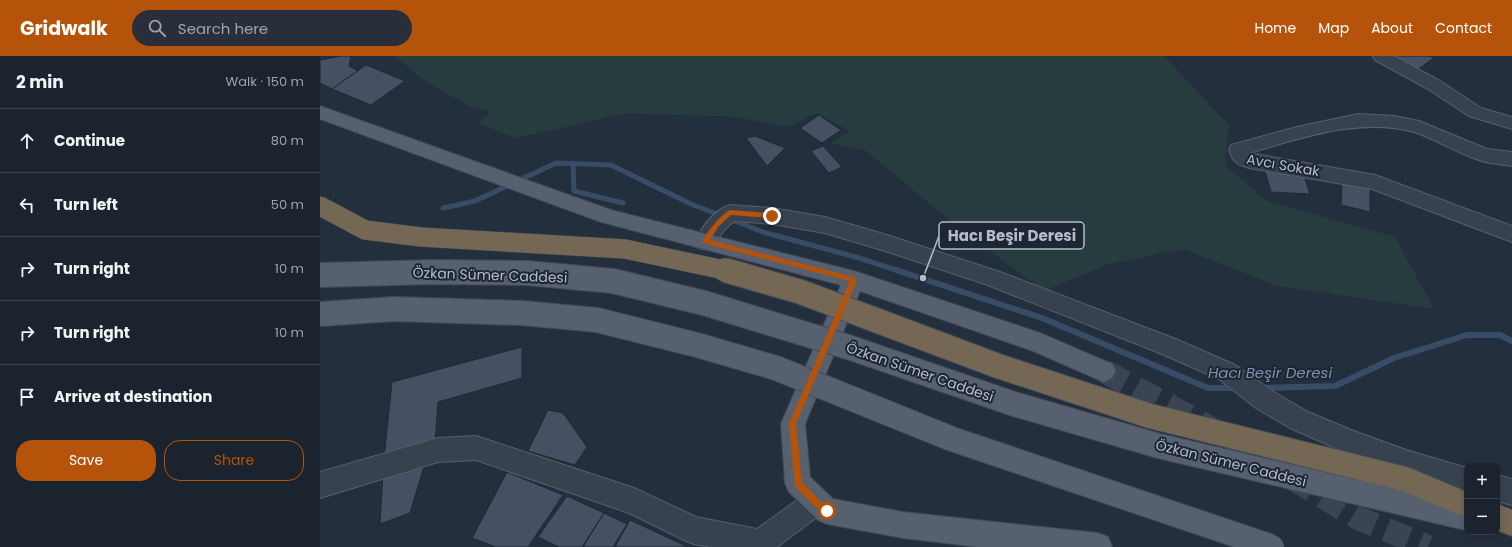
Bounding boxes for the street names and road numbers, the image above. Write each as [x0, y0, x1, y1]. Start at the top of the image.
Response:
street label: Avcı Sokak [1245, 149, 1322, 181]
street label: Özkan Sümer Caddesi [412, 262, 568, 288]
street label: Özkan Sümer Caddesi [844, 337, 996, 407]
street label: Özkan Sümer Caddesi [1154, 435, 1308, 491]

